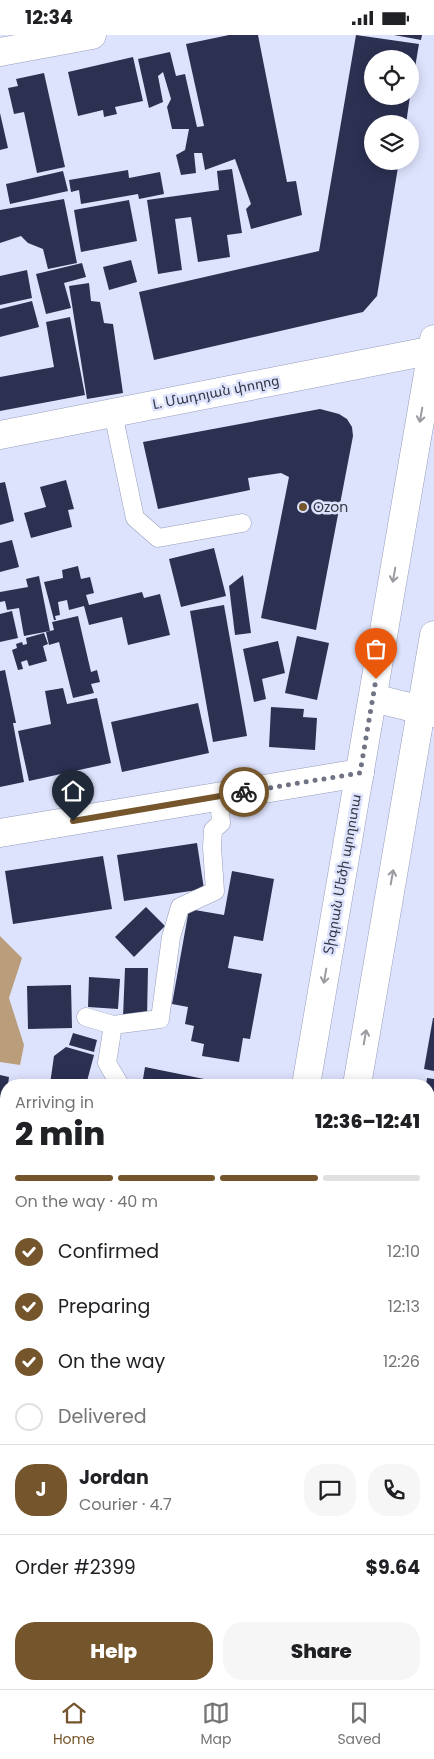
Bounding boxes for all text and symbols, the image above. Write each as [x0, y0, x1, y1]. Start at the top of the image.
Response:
text: 12:34 [25, 4, 73, 31]
map controls [364, 50, 419, 170]
button: locate [364, 50, 419, 105]
button: layers [364, 115, 419, 170]
street label: L. Մադոյան փողոց [151, 370, 281, 414]
one-way arrow [416, 406, 426, 422]
place label: Ozon [313, 497, 348, 517]
marker: Ozon [297, 501, 309, 513]
one-way arrow [388, 566, 398, 582]
pin [355, 628, 397, 679]
icon: bag [362, 635, 390, 663]
courier [219, 767, 269, 817]
pin [52, 770, 94, 821]
icon: home [59, 777, 87, 805]
icon: bike [230, 778, 258, 806]
street label: Տիգրան Մեծի պողոտա [318, 792, 366, 956]
one-way arrow [388, 869, 398, 885]
one-way arrow [319, 968, 329, 984]
one-way arrow [360, 1029, 370, 1045]
text: Arriving in [15, 1091, 94, 1114]
text: 12:36–12:41 [315, 1108, 420, 1135]
text: 2 min [15, 1111, 105, 1156]
text: On the way · 40 m [15, 1190, 158, 1213]
icon: check [15, 1238, 43, 1266]
text: Confirmed [58, 1238, 159, 1265]
text: 12:10 [387, 1240, 420, 1263]
icon: check [15, 1293, 43, 1321]
text: Preparing [58, 1293, 150, 1320]
text: 12:13 [388, 1295, 420, 1318]
icon: check [15, 1348, 43, 1376]
text: On the way [58, 1348, 165, 1375]
text: 12:26 [383, 1350, 420, 1373]
text: Delivered [58, 1403, 147, 1430]
text: Jordan [79, 1464, 149, 1491]
button: chat [304, 1464, 356, 1516]
button: phone [368, 1464, 420, 1516]
text: J [36, 1476, 46, 1503]
text: Courier · 4.7 [79, 1493, 172, 1516]
text: Order #2399 [15, 1554, 136, 1581]
text: $9.64 [365, 1554, 420, 1581]
button: Help [15, 1622, 213, 1680]
button: Share [223, 1622, 420, 1680]
tab: Home [53, 1699, 95, 1750]
tab: Map [201, 1699, 232, 1750]
tab: Saved [337, 1699, 381, 1750]

